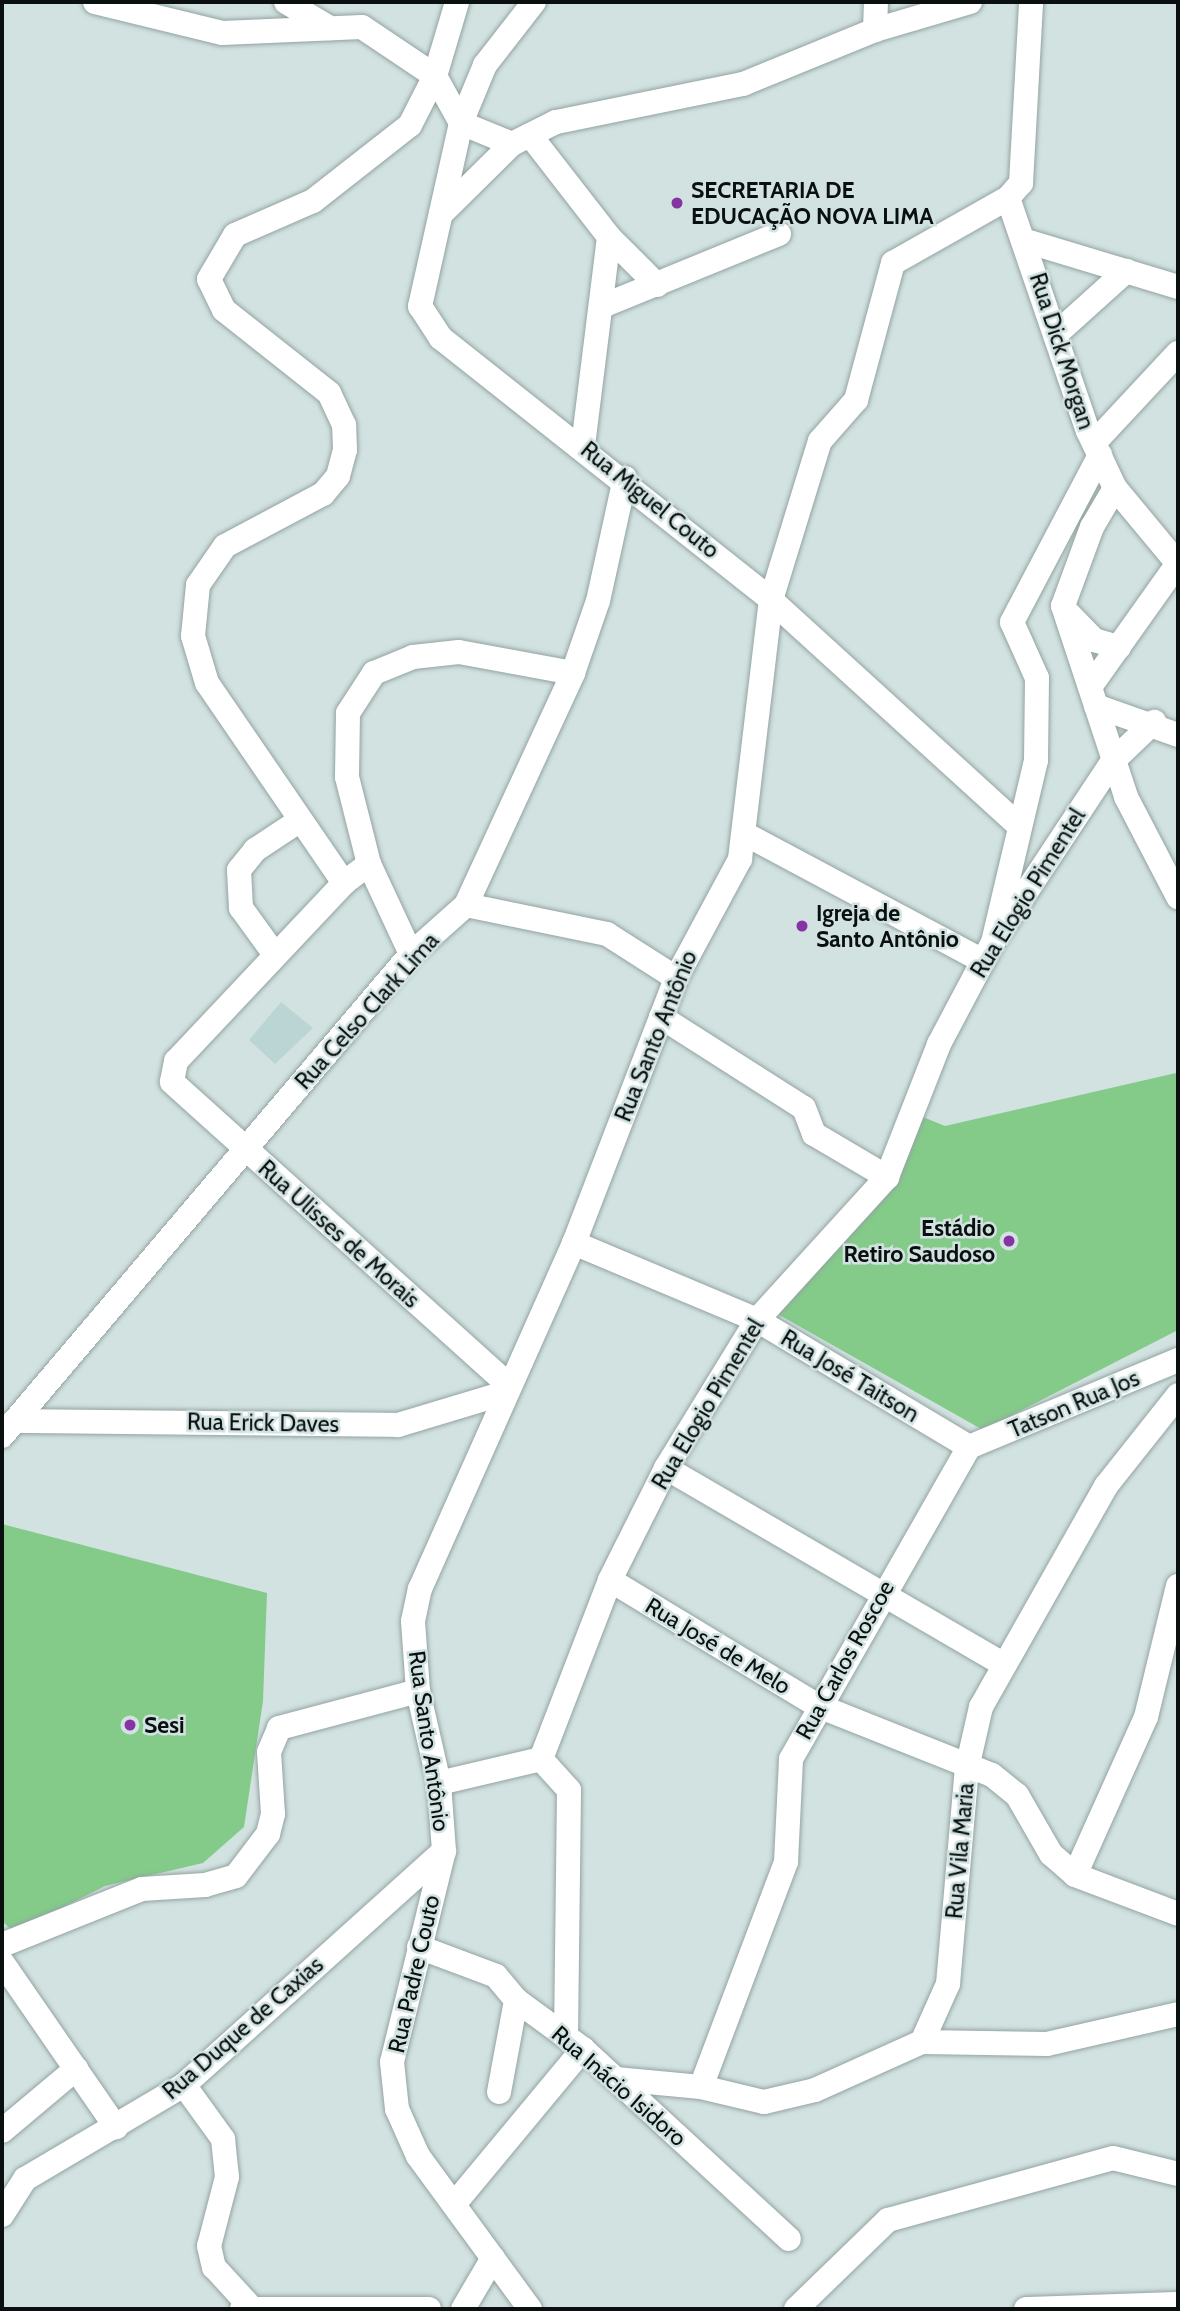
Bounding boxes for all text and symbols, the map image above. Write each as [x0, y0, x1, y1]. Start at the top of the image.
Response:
place label: SECRETARIA DE EDUCAÇÃO NOVA LIMA [691, 176, 934, 230]
marker: SECRETARIA DE EDUCAÇÃO NOVA LIMA [669, 195, 685, 211]
street label: Rua Dick Morgan [1024, 269, 1100, 433]
street label: Rua Miguel Couto [575, 436, 725, 564]
street label: Rua Elogio Pimentel [965, 803, 1091, 983]
place label: Igreja de Santo Antônio [816, 899, 959, 953]
marker: Igreja de Santo Antônio [794, 918, 810, 934]
street label: Rua Celso Clark Lima [289, 927, 445, 1095]
street label: Rua Santo Antônio [609, 946, 703, 1126]
street label: Rua Ulisses de Morais [253, 1154, 425, 1314]
place label: Estádio Retiro Saudoso [844, 1214, 995, 1268]
marker: Estádio Retiro Saudoso [1001, 1233, 1017, 1249]
street label: Rua Elogio Pimentel [646, 1314, 770, 1494]
street label: Rua José Taitson [776, 1324, 924, 1428]
street label: Tatson Rua Jos [1005, 1364, 1143, 1444]
street label: Rua Erick Daves [187, 1408, 339, 1438]
street label: Rua Carlos Roscoe [790, 1576, 900, 1744]
street label: Rua José de Melo [640, 1592, 796, 1700]
street label: Rua Santo Antônio [403, 1649, 455, 1833]
place label: Sesi [144, 1711, 184, 1739]
marker: Sesi [122, 1717, 138, 1733]
street label: Rua Vila Maria [940, 1782, 980, 1920]
street label: Rua Padre Couto [382, 1892, 446, 2056]
street label: Rua Duque de Caxias [157, 1951, 329, 2105]
street label: Rua Inácio Isidoro [546, 2020, 692, 2152]

